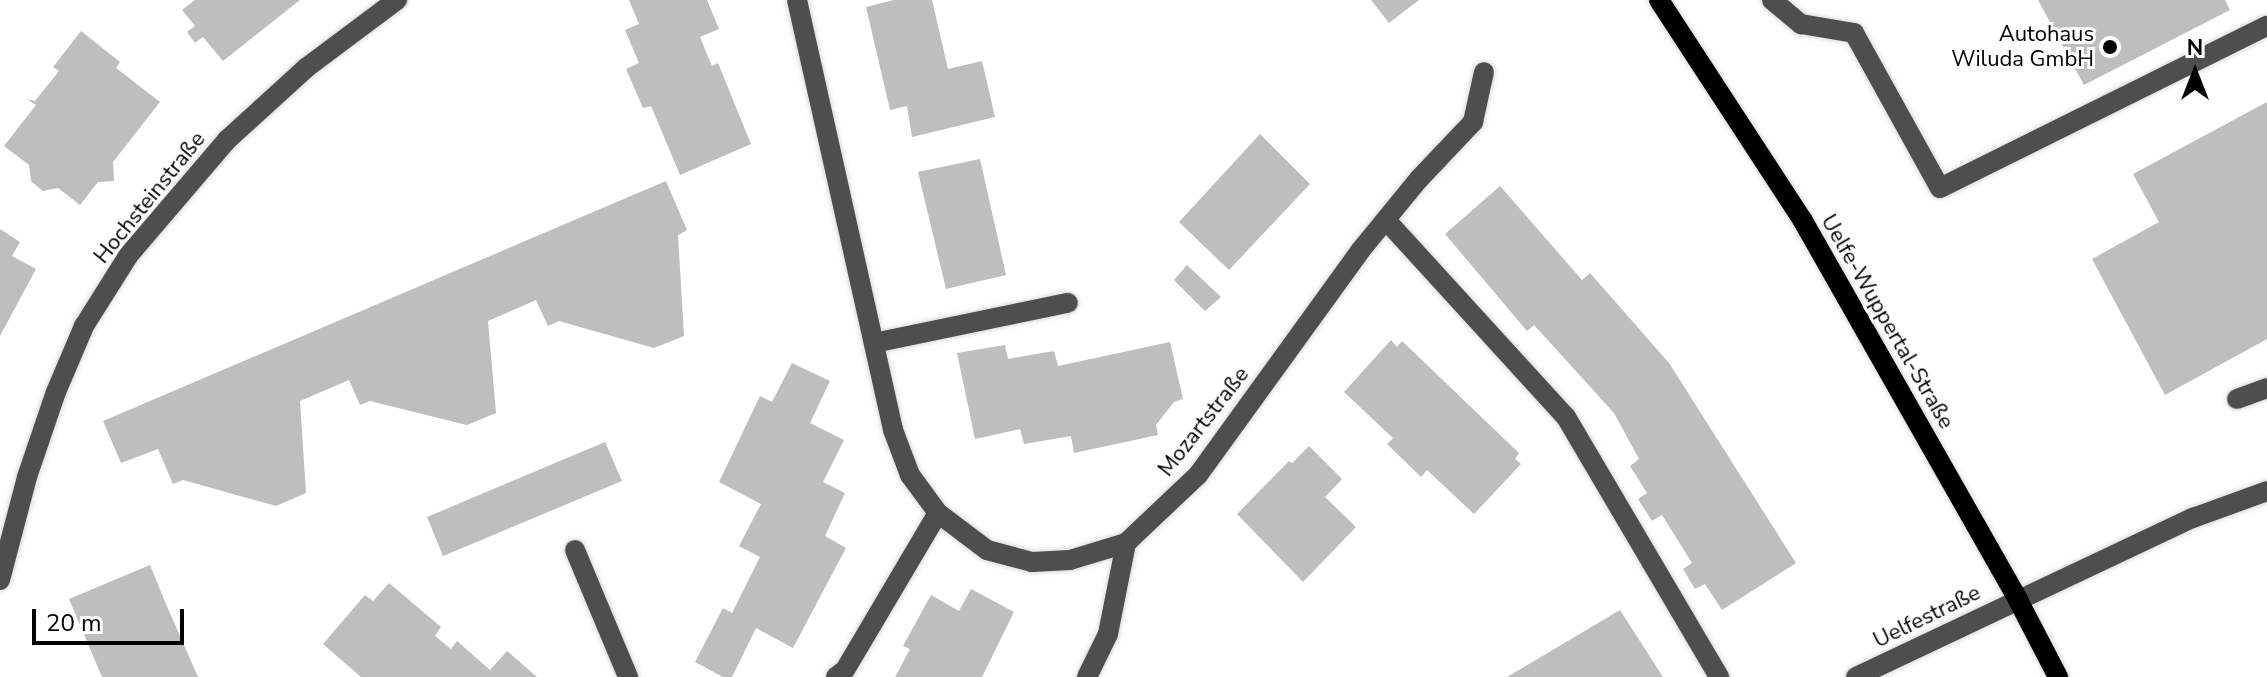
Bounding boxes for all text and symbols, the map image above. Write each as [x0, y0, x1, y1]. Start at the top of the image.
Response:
place label: Autohaus Wiluda GmbH [1951, 21, 2094, 72]
north arrow [2155, 32, 2235, 112]
text: N [2187, 33, 2203, 63]
marker: Autohaus Wiluda GmbH [2101, 38, 2119, 56]
street label: Hochsteinstraße [89, 127, 211, 269]
street label: Uelfe-Wuppertal-Straße [1815, 210, 1959, 434]
street label: Mozartstraße [1153, 362, 1255, 482]
street label: Uelfestraße [1869, 580, 1985, 654]
scale bar [36, 593, 188, 643]
text: 20 m [46, 607, 102, 639]

